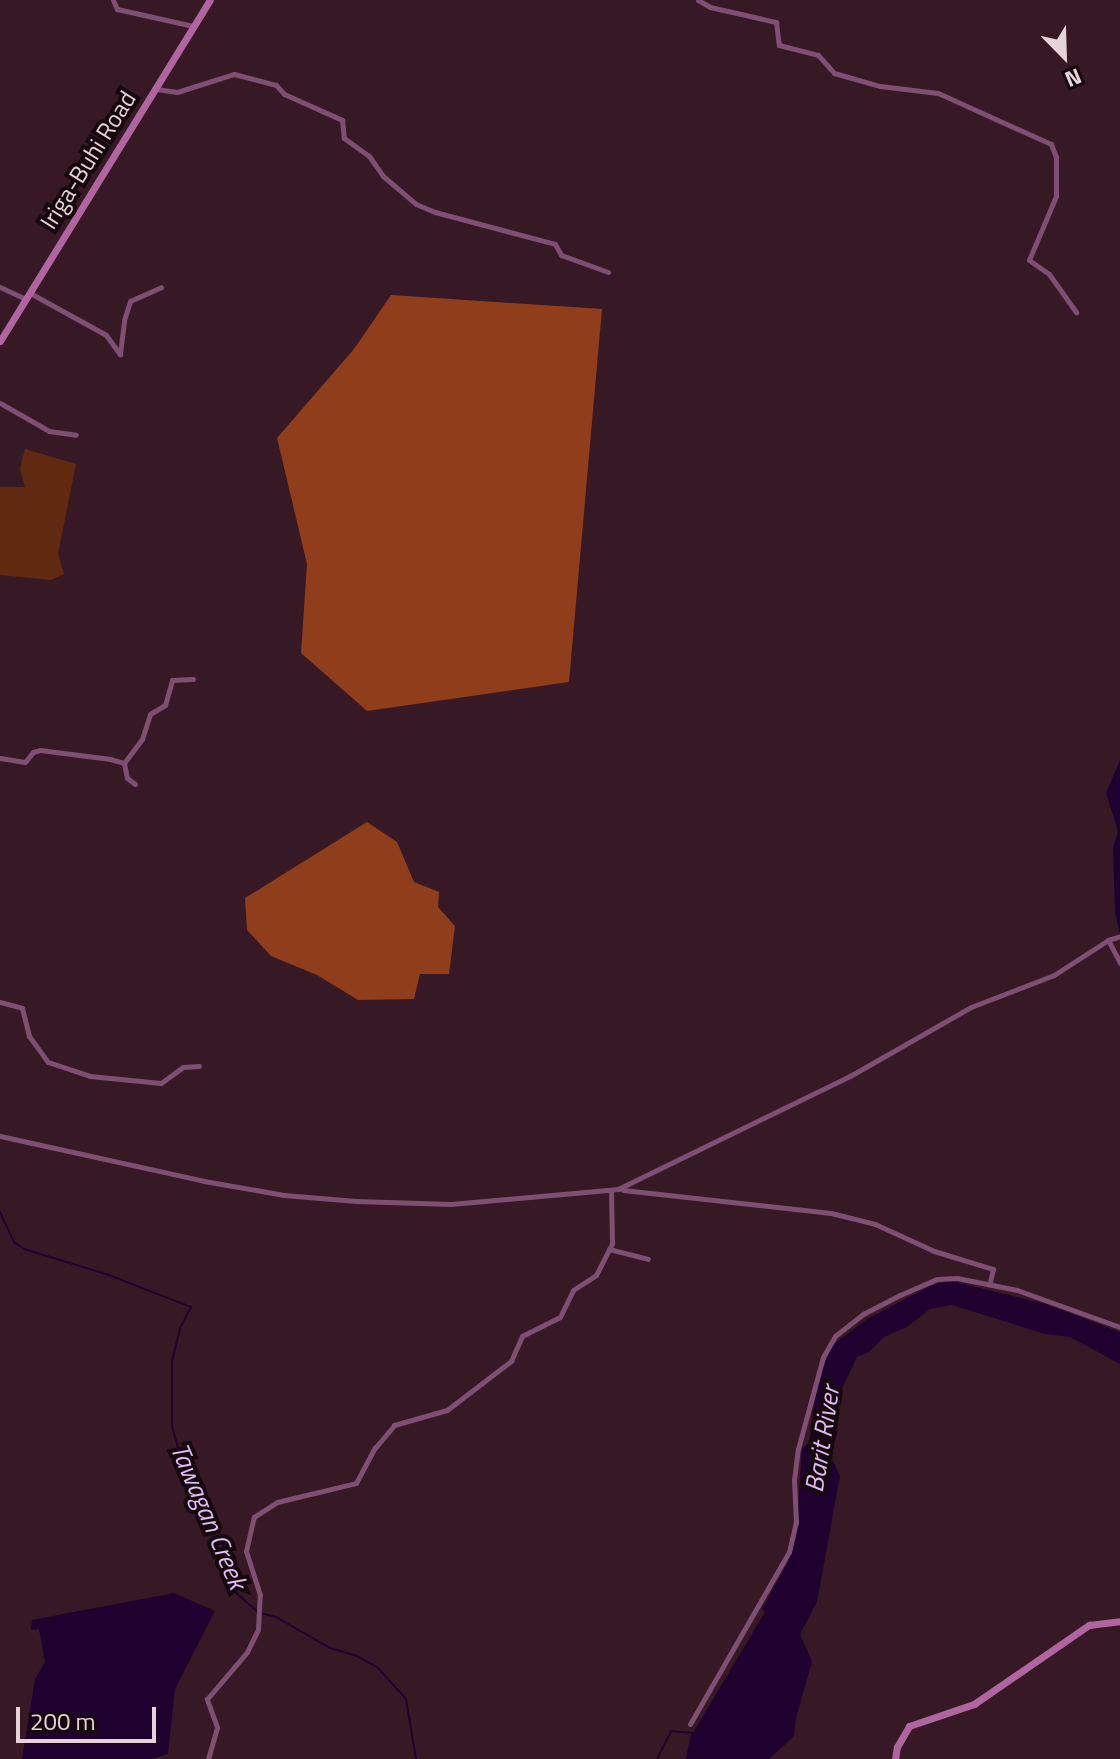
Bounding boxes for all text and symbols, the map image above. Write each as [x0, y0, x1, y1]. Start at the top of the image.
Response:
north arrow [1024, 16, 1104, 96]
text: N [1060, 59, 1087, 97]
street label: Iriga-Buhi Road [34, 86, 142, 234]
water label: Barit River [798, 1384, 846, 1494]
water label: Tawagan Creek [164, 1438, 254, 1594]
scale bar [20, 1691, 160, 1741]
text: 200 m [30, 1703, 96, 1739]

